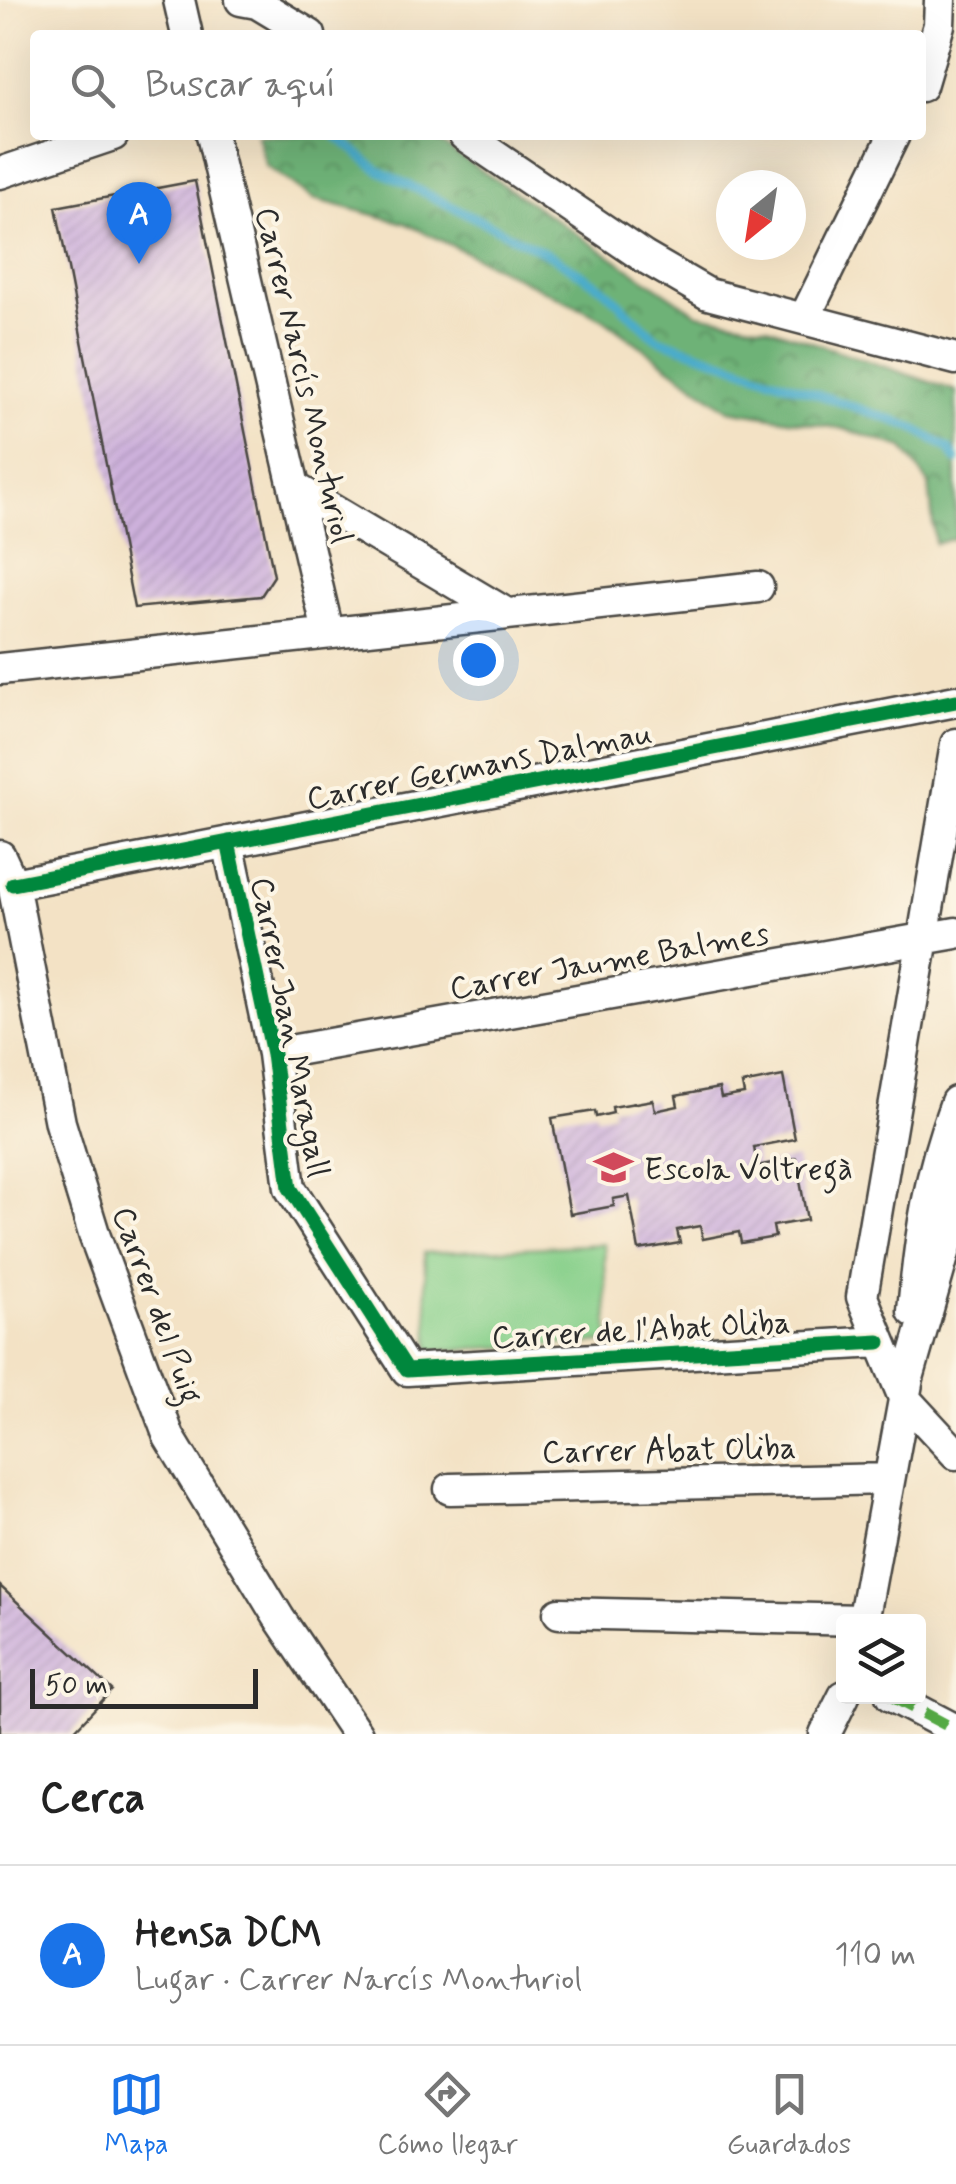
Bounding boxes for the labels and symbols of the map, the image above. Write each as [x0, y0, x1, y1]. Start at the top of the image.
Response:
north arrow [716, 170, 806, 260]
pin: A [106, 182, 172, 264]
street label: Carrer Narcís Monturiol [244, 203, 362, 548]
your location [453, 635, 504, 686]
street label: Carrer Germans Dalmau [303, 713, 656, 821]
street label: Carrer Joan Maragall [237, 874, 339, 1181]
street label: Carrer Jaume Balmes [446, 913, 772, 1011]
school or university icon: Escola Voltregà [593, 1147, 635, 1189]
place label: Escola Voltregà [644, 1149, 853, 1194]
street label: Carrer del Puig [98, 1201, 211, 1411]
street label: Carrer de l'Abat Oliba [491, 1302, 792, 1360]
street label: Carrer Abat Oliba [542, 1428, 797, 1474]
scale bar [30, 1664, 258, 1708]

